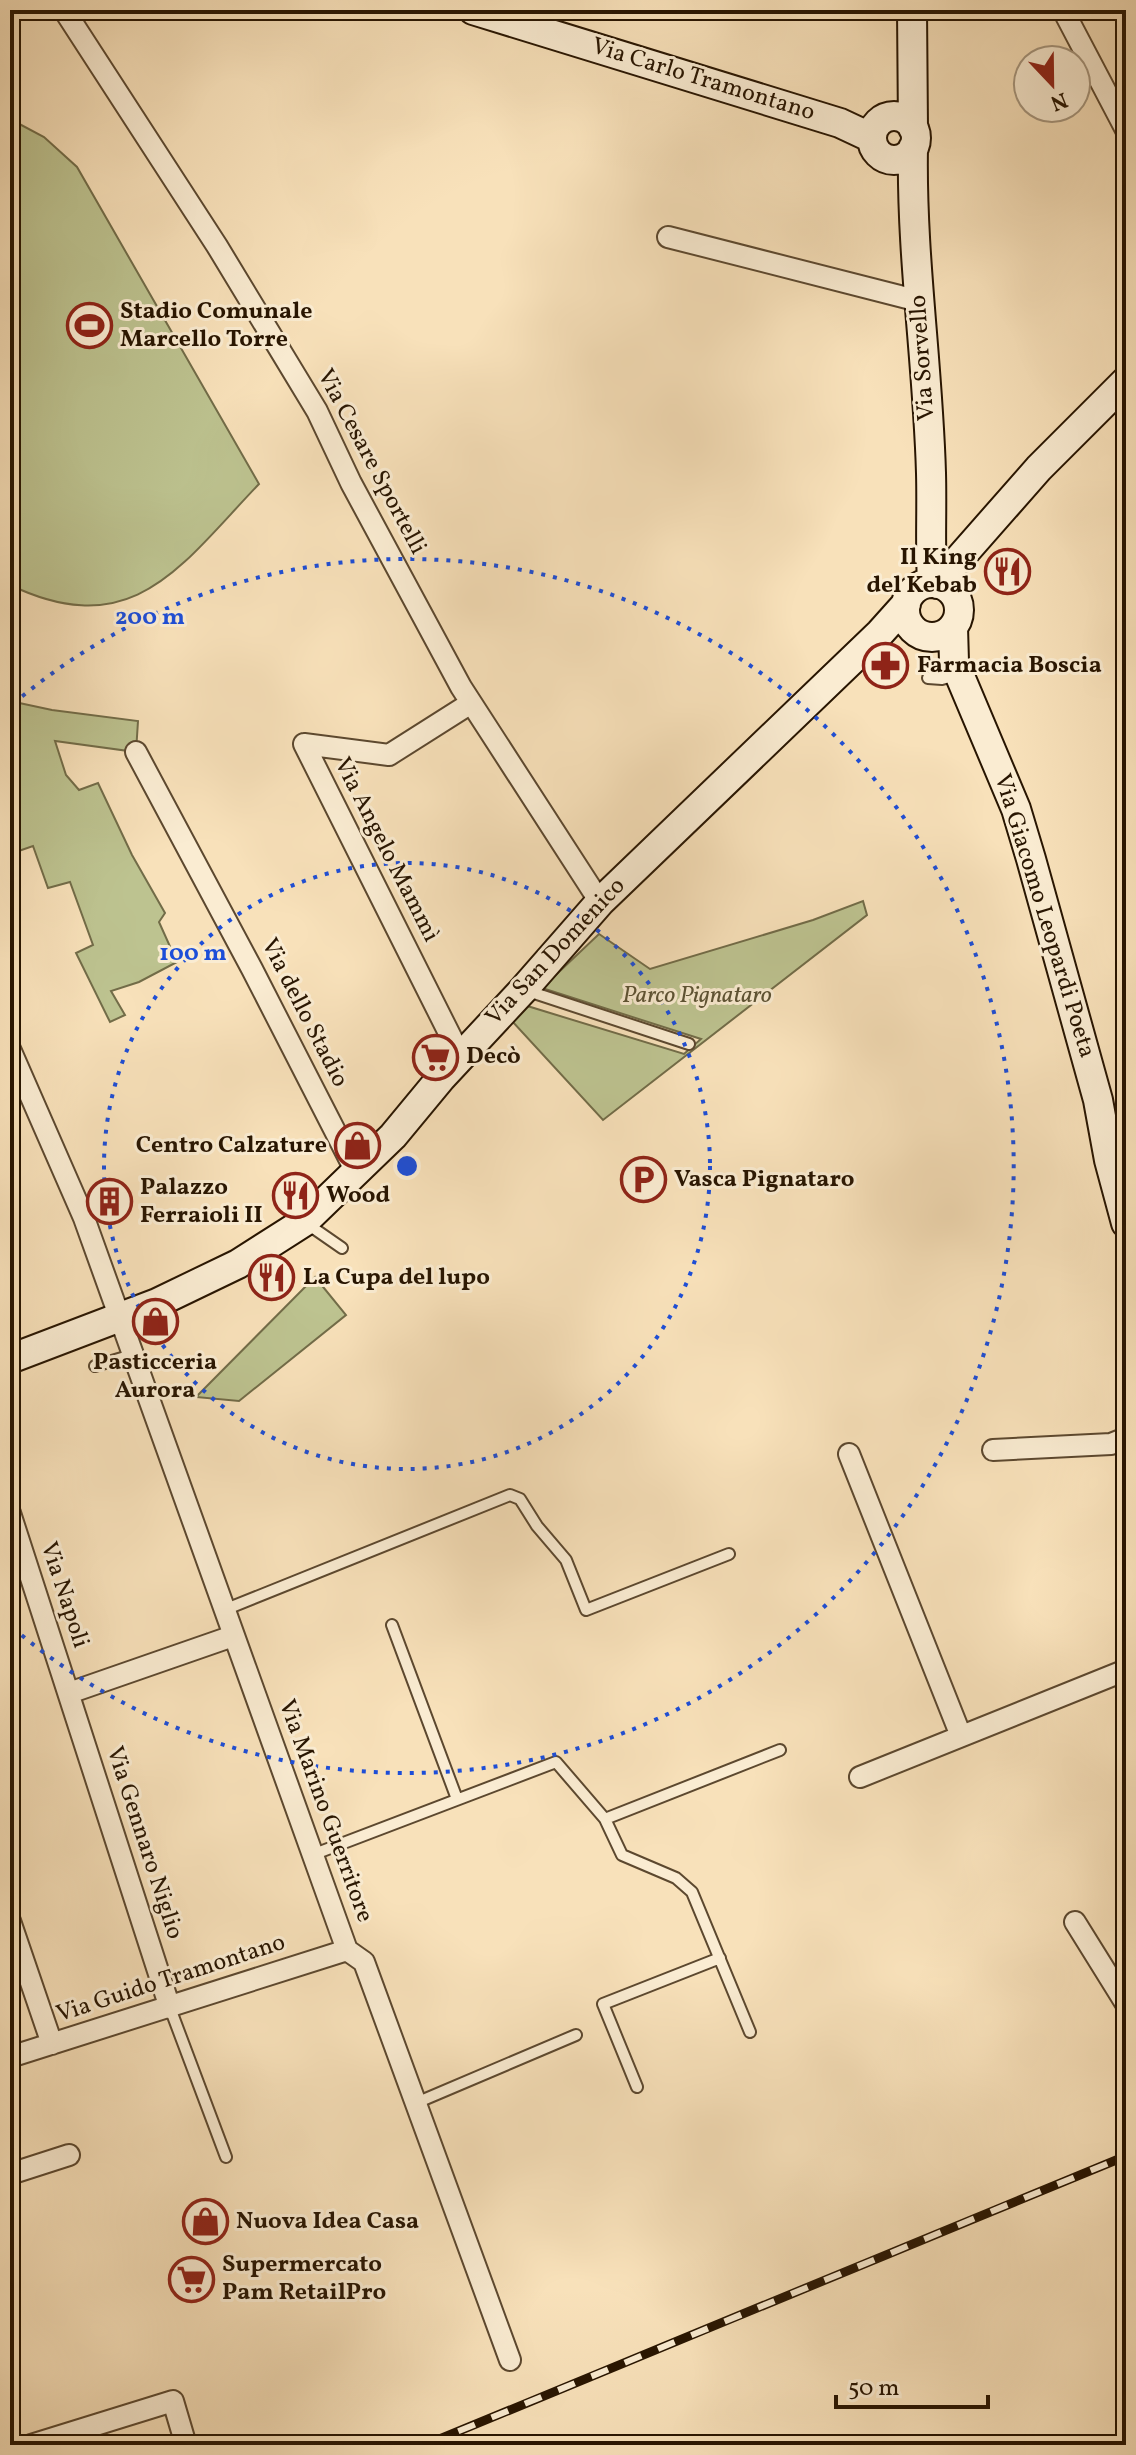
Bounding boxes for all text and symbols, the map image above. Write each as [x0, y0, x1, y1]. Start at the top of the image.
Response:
street label: Via Carlo Tramontano [587, 30, 819, 130]
north arrow [1012, 44, 1092, 124]
text: N [1045, 83, 1072, 118]
street label: Via Sorvello [902, 294, 944, 422]
place label: Stadio Comunale Marcello Torre [120, 295, 313, 357]
sports icon: Stadio Comunale Marcello Torre [65, 302, 113, 350]
street label: Via Cesare Sportelli [308, 363, 434, 561]
place label: Il King del Kebab [866, 541, 977, 603]
restaurant icon: Il King del Kebab [984, 548, 1032, 596]
text: 200 m [115, 601, 185, 635]
pharmacy icon: Farmacia Boscia [862, 642, 910, 690]
place label: Farmacia Boscia [917, 649, 1102, 683]
street label: Via Angelo Mammì [325, 752, 447, 948]
street label: Via Giacomo Leopardi Poeta [985, 770, 1103, 1062]
street label: Via San Domenico [478, 870, 634, 1034]
street label: Via dello Stadio [252, 933, 356, 1093]
text: 100 m [159, 937, 227, 971]
park label: Parco Pignataro [622, 979, 772, 1013]
supermarket icon: Decò [411, 1033, 459, 1081]
place label: Decò [466, 1040, 521, 1074]
shop icon: Centro Calzature [334, 1122, 382, 1170]
place label: Centro Calzature [136, 1129, 327, 1163]
centre of rings [393, 1152, 421, 1180]
parking icon: Vasca Pignataro [619, 1156, 667, 1204]
place label: Vasca Pignataro [674, 1163, 855, 1197]
place label: Palazzo Ferraioli II [140, 1171, 263, 1233]
restaurant icon: Wood [271, 1172, 319, 1220]
building icon: Palazzo Ferraioli II [85, 1178, 133, 1226]
place label: Wood [326, 1179, 390, 1213]
restaurant icon: La Cupa del lupo [248, 1254, 296, 1302]
place label: La Cupa del lupo [303, 1261, 490, 1295]
shop icon: Pasticceria Aurora [131, 1297, 179, 1345]
place label: Pasticceria Aurora [93, 1346, 217, 1408]
street label: Via Napoli [31, 1538, 97, 1652]
street label: Via Marino Guerritore [269, 1695, 381, 1927]
street label: Via Gennaro Niglio [97, 1742, 191, 1944]
street label: Via Guido Tramontano [52, 1926, 290, 2032]
shop icon: Nuova Idea Casa [181, 2198, 229, 2246]
place label: Nuova Idea Casa [236, 2205, 419, 2239]
place label: Supermercato Pam RetailPro [222, 2248, 386, 2310]
supermarket icon: Supermercato Pam RetailPro [167, 2255, 215, 2303]
scale bar [836, 2359, 988, 2409]
text: 50 m [848, 2372, 900, 2406]

